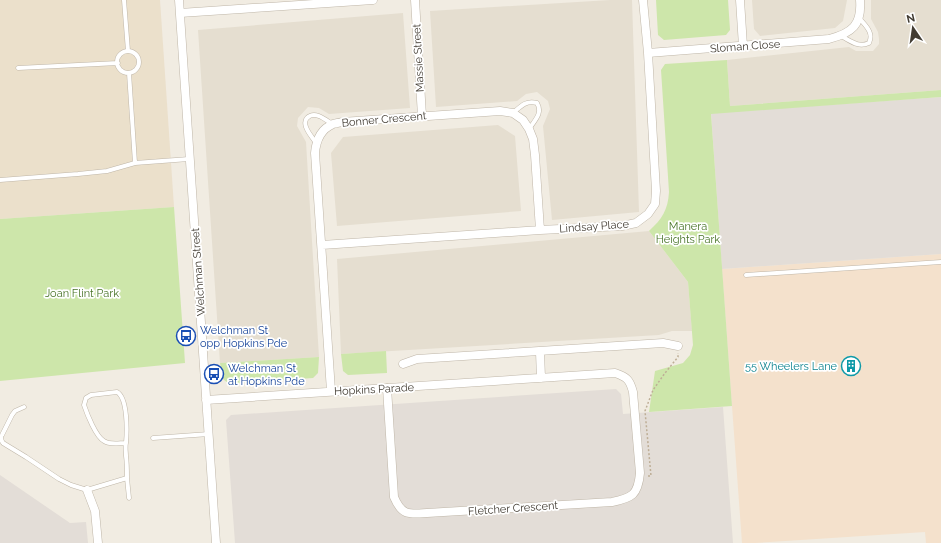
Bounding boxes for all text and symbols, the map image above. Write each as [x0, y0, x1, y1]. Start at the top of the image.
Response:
north arrow [893, 8, 933, 48]
text: N [905, 11, 916, 26]
street label: Massie Street [410, 23, 427, 92]
street label: Sloman Close [709, 38, 781, 55]
street label: Bonner Crescent [341, 109, 427, 130]
street label: Lindsay Place [559, 218, 630, 235]
park label: Manera Heights Park [656, 220, 720, 246]
street label: Welchman Street [189, 227, 208, 317]
park label: Joan Flint Park [45, 287, 119, 300]
place label: Welchman St opp Hopkins Pde [200, 324, 288, 350]
bus stop icon: Welchman St opp Hopkins Pde [175, 325, 197, 347]
building icon: 55 Wheelers Lane [840, 355, 862, 377]
place label: 55 Wheelers Lane [745, 360, 838, 373]
place label: Welchman St at Hopkins Pde [228, 362, 305, 388]
bus stop icon: Welchman St at Hopkins Pde [203, 363, 225, 385]
street label: Hopkins Parade [334, 381, 415, 398]
street label: Fletcher Crescent [468, 499, 559, 518]

